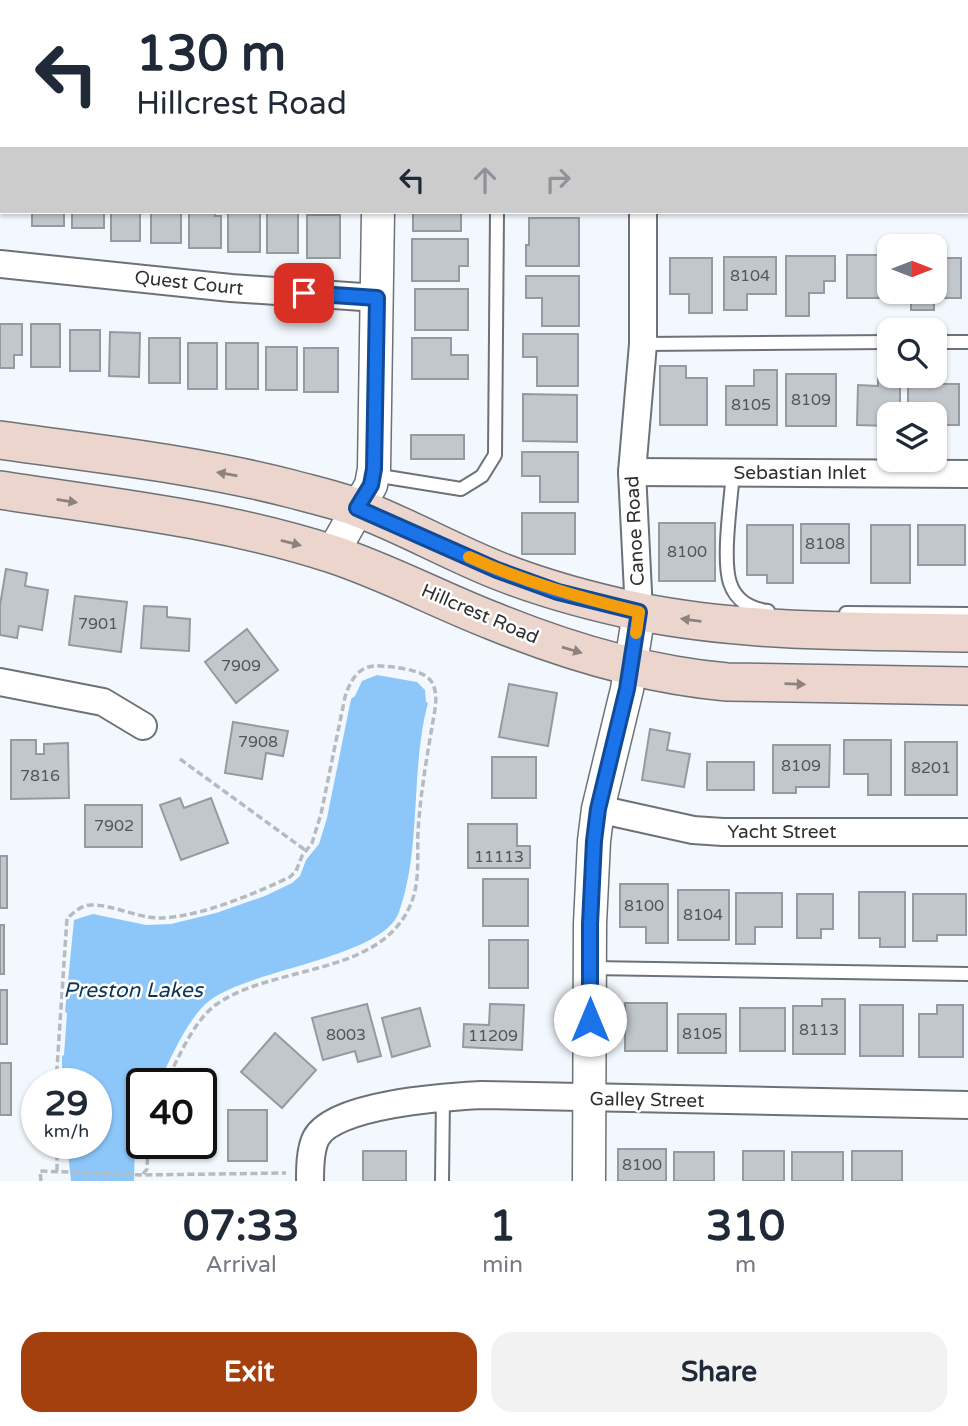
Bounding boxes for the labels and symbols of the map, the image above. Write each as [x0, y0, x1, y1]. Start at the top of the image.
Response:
north arrow [877, 234, 947, 304]
pin [274, 263, 334, 323]
street label: Quest Court [133, 266, 245, 300]
house number: 8104 [730, 266, 770, 286]
house number: 8109 [791, 390, 831, 410]
house number: 8105 [731, 395, 771, 415]
street label: Sebastian Inlet [734, 462, 866, 484]
one-way arrow [216, 468, 238, 479]
street label: Canoe Road [621, 475, 649, 587]
one-way arrow [57, 495, 79, 506]
house number: 8108 [805, 534, 845, 554]
one-way arrow [280, 538, 302, 549]
house number: 8100 [667, 542, 707, 562]
street label: Hillcrest Road [418, 579, 542, 649]
house number: 7901 [78, 614, 118, 634]
one-way arrow [679, 614, 701, 625]
one-way arrow [561, 646, 582, 656]
house number: 7909 [221, 656, 261, 676]
one-way arrow [785, 678, 807, 690]
house number: 7908 [238, 732, 278, 752]
house number: 8109 [781, 756, 821, 776]
house number: 8201 [911, 758, 951, 778]
house number: 7816 [20, 766, 60, 786]
house number: 7902 [94, 816, 134, 836]
street label: Yacht Street [727, 821, 837, 843]
house number: 11113 [474, 847, 524, 867]
house number: 8100 [624, 896, 664, 916]
house number: 8104 [683, 905, 723, 925]
water label: Preston Lakes [63, 978, 205, 1003]
position arrow [553, 983, 627, 1057]
house number: 8113 [799, 1020, 839, 1040]
house number: 8105 [682, 1024, 722, 1044]
house number: 8003 [326, 1025, 366, 1045]
house number: 11209 [468, 1026, 518, 1046]
speed limit sign: 40 [126, 1068, 217, 1159]
street label: Galley Street [589, 1088, 705, 1112]
house number: 8100 [622, 1155, 662, 1175]

